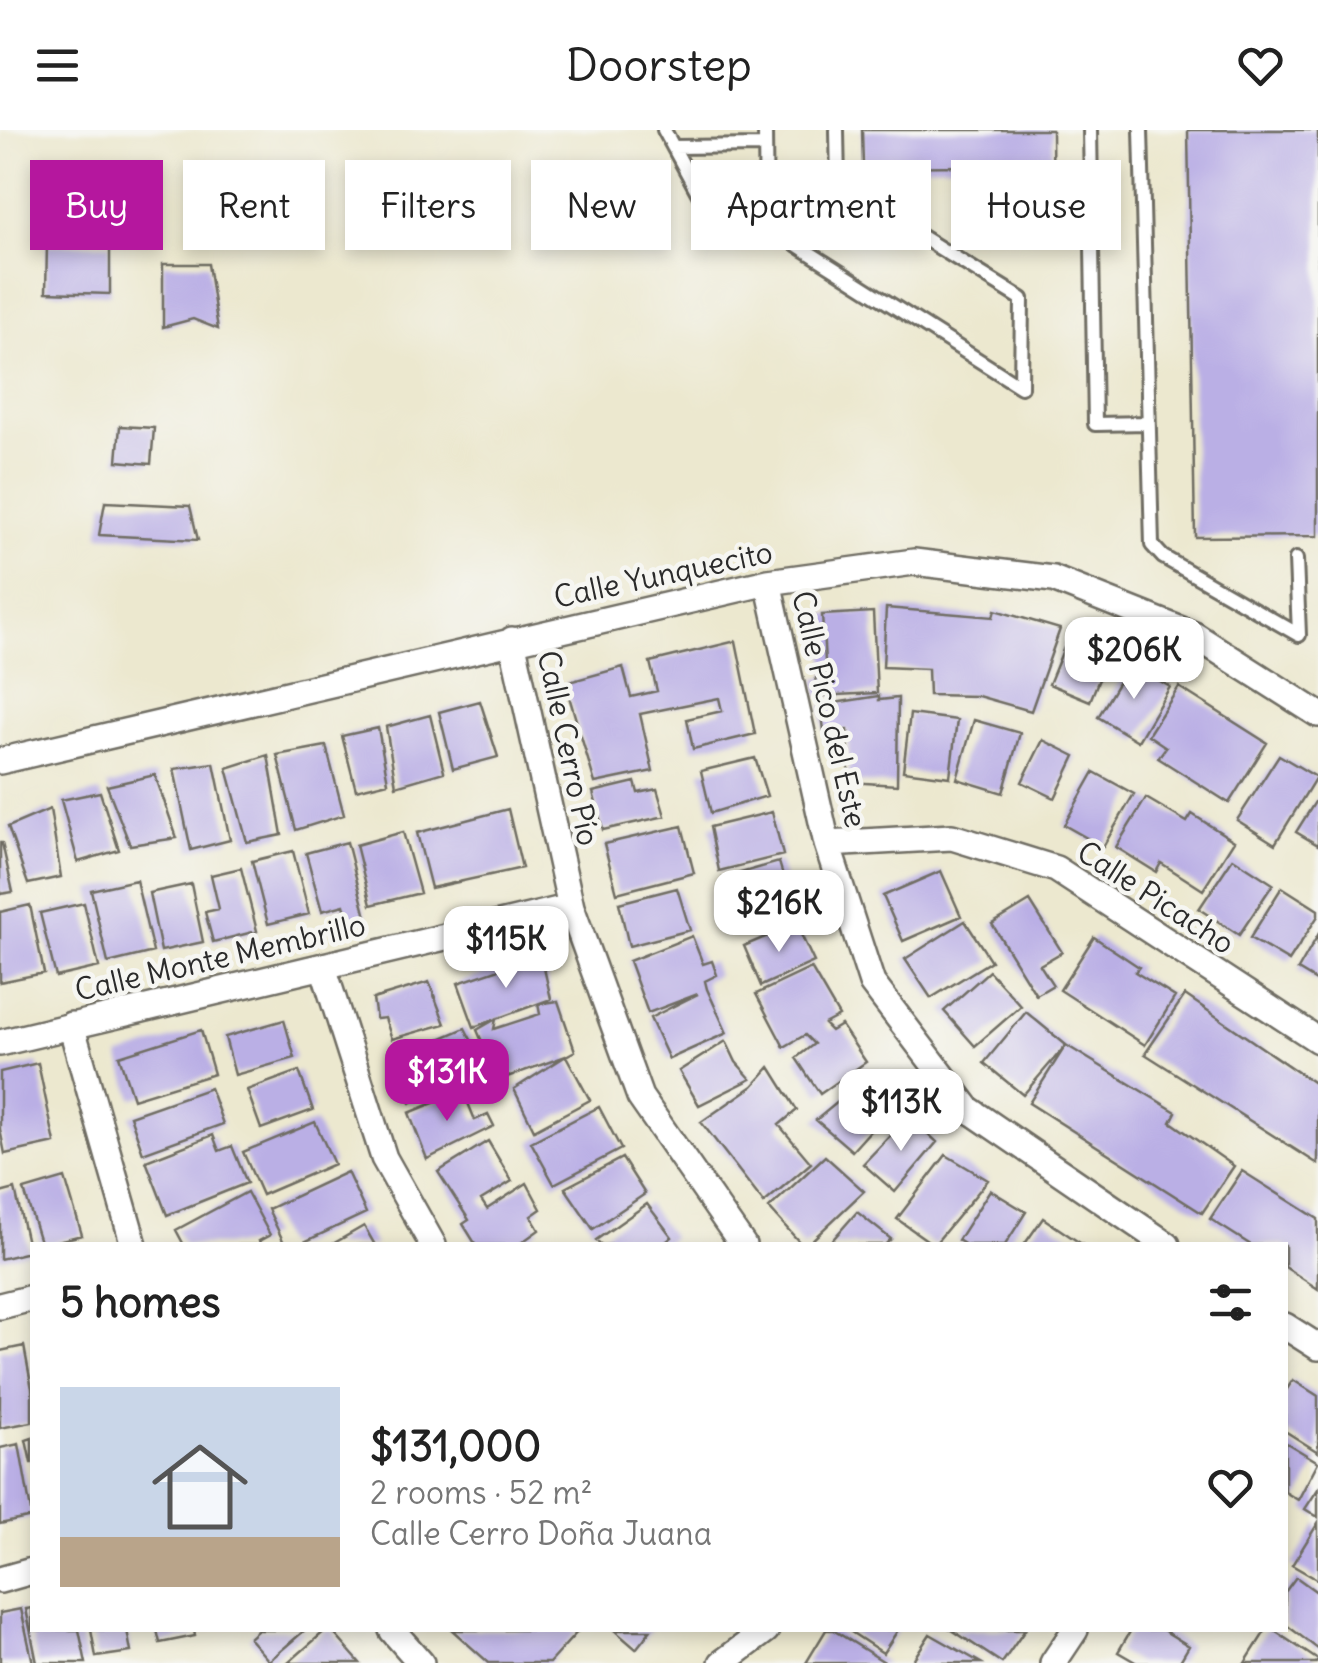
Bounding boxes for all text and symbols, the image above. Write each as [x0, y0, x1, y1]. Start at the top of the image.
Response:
text: Doorstep [566, 37, 752, 93]
icon: menu [30, 38, 85, 93]
icon: heart [1233, 38, 1288, 93]
chip: Buy [30, 160, 163, 250]
chip: Rent [183, 160, 325, 250]
chip: Filters [345, 160, 511, 250]
chip: New [531, 160, 671, 250]
chip: Apartment [691, 160, 931, 250]
chip: House [951, 160, 1121, 250]
street label: Calle Yunquecito [550, 532, 776, 616]
street label: Calle Pico del Este [784, 587, 876, 831]
pin: $206K [1064, 617, 1204, 702]
text: $206K [1087, 629, 1181, 670]
street label: Calle Cerro Pío [530, 647, 608, 849]
street label: Calle Picacho [1070, 832, 1242, 962]
pin: $216K [709, 870, 849, 955]
text: $216K [736, 882, 822, 923]
street label: Calle Monte Membrillo [71, 905, 369, 1009]
pin: $115K [436, 906, 576, 991]
text: $115K [466, 918, 546, 959]
pin: $131K [377, 1039, 517, 1124]
text: $131K [407, 1051, 487, 1092]
pin: $113K [831, 1069, 971, 1154]
text: $113K [861, 1081, 941, 1122]
icon: filters [1203, 1275, 1258, 1330]
text: 5 homes [60, 1276, 221, 1328]
text: $131,000 [370, 1420, 541, 1472]
icon: home [140, 1427, 260, 1547]
icon: heart [1203, 1460, 1258, 1515]
text: 2 rooms · 52 m² [370, 1472, 592, 1513]
text: Calle Cerro Doña Juana [370, 1513, 712, 1554]

